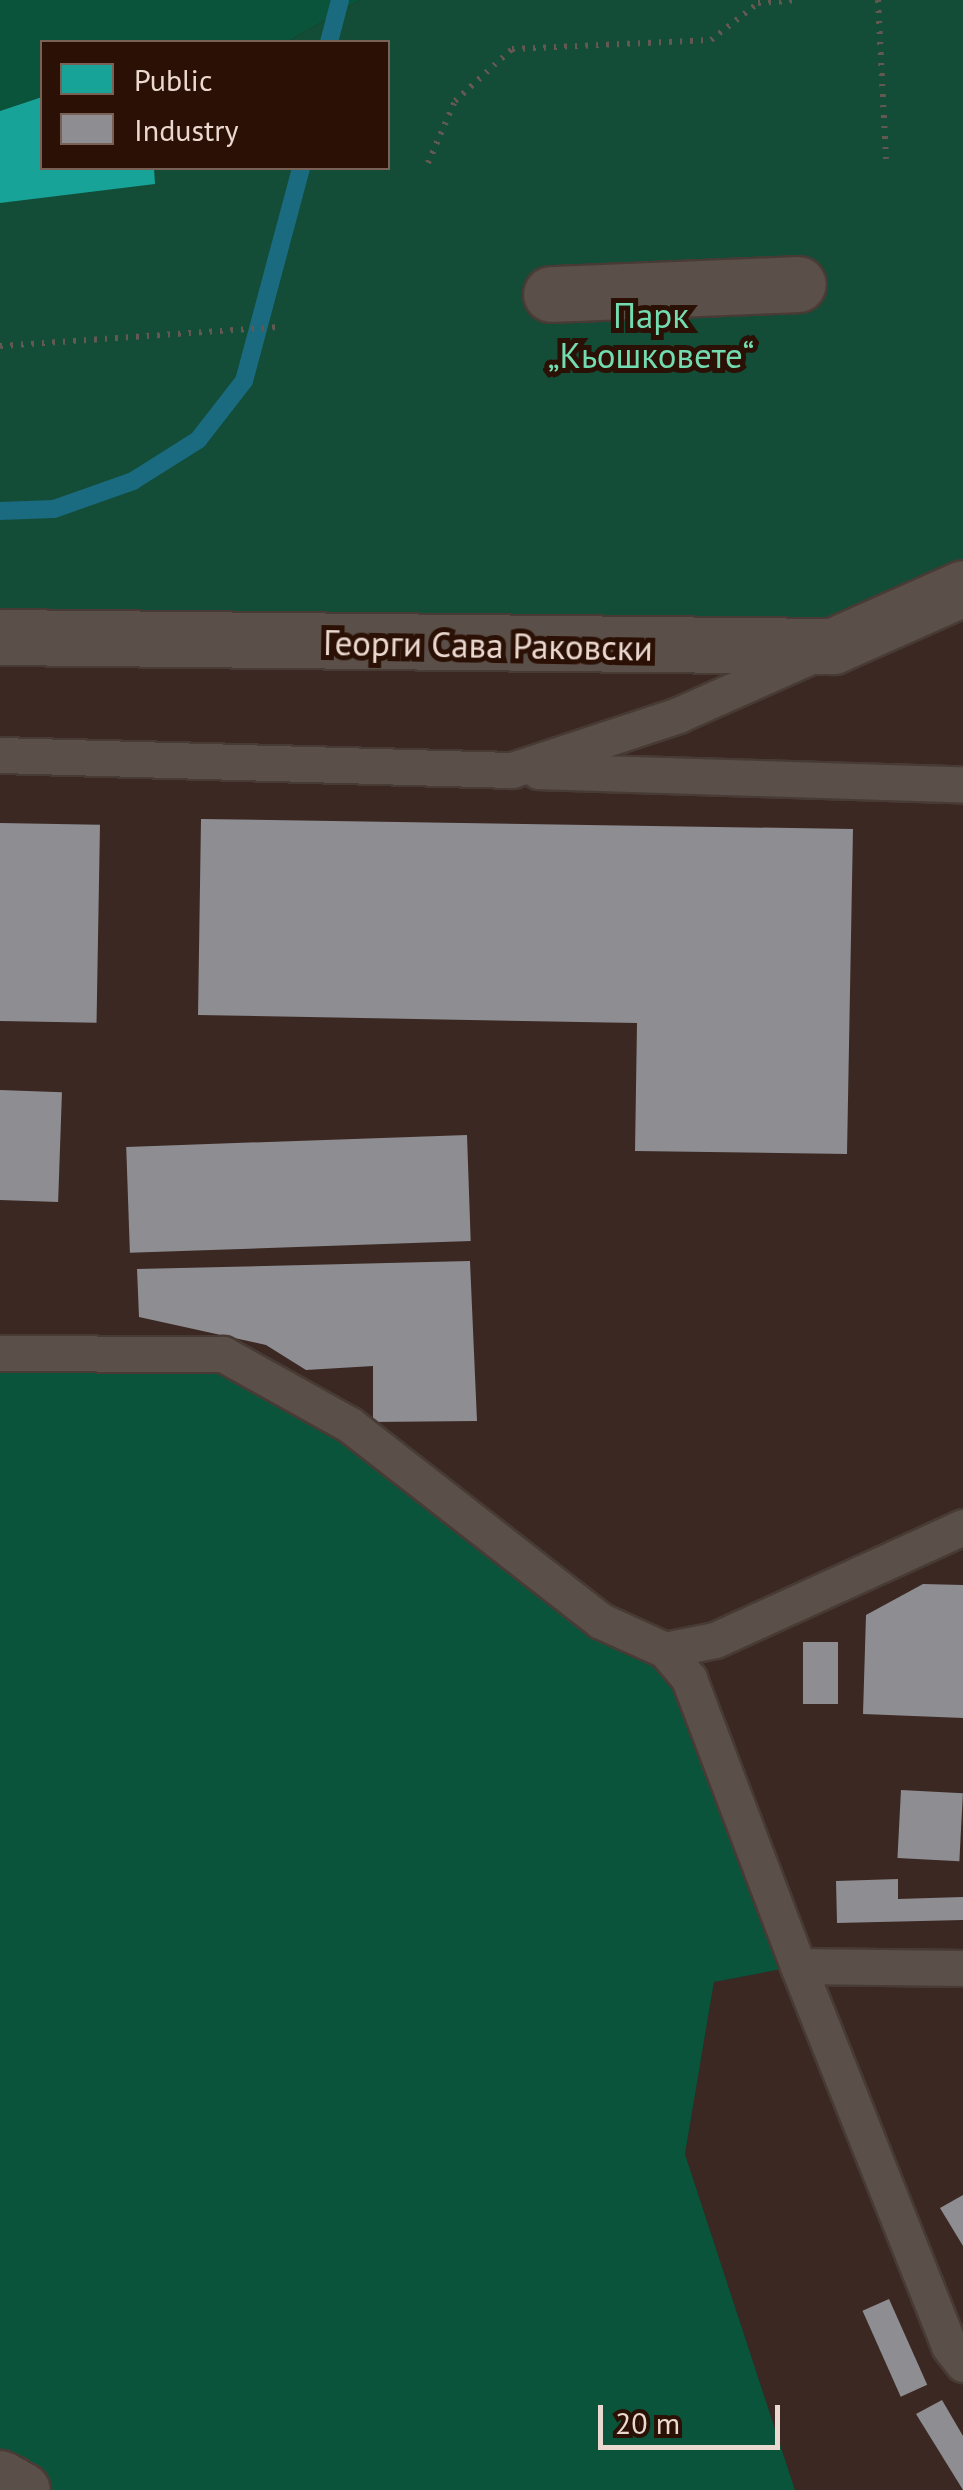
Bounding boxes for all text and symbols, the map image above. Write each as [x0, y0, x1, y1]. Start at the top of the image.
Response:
legend [40, 40, 390, 170]
text: Public [134, 60, 212, 99]
text: Industry [134, 110, 238, 149]
park label: Парк „Кьошковете“ [548, 294, 754, 376]
street label: Георги Сава Раковски [323, 621, 653, 669]
scale bar [603, 2385, 786, 2447]
text: 20 m [615, 2403, 680, 2442]

